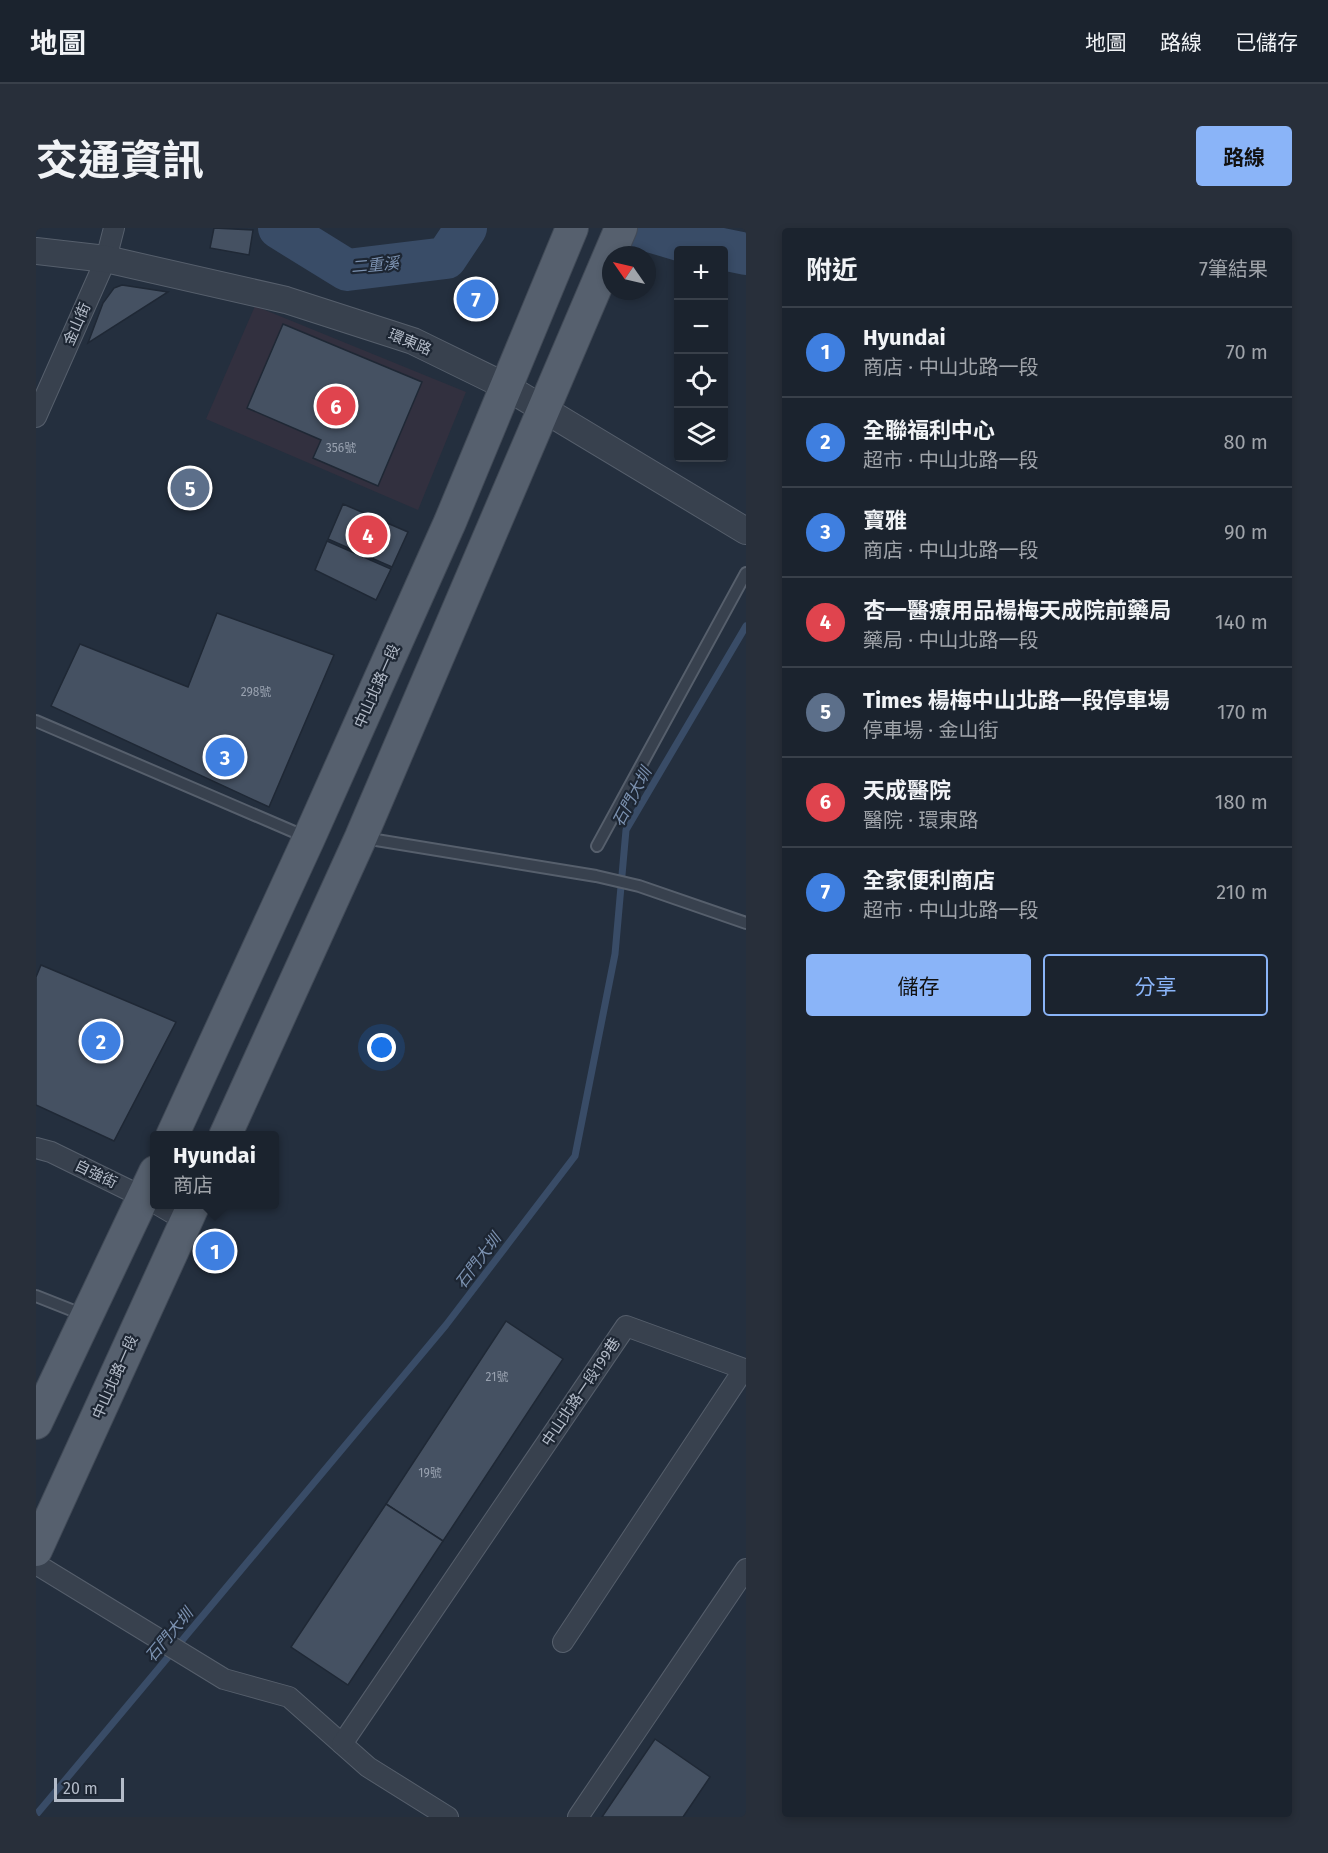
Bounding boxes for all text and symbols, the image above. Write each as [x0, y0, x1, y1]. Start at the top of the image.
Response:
text: 地圖 [30, 27, 86, 60]
text: 地圖 [1085, 30, 1127, 56]
text: 路線 [1160, 30, 1202, 56]
text: 已儲存 [1235, 30, 1298, 56]
button: 路線 [1196, 126, 1292, 186]
text: 交通資訊 [36, 136, 204, 186]
north arrow [602, 246, 656, 300]
map controls [674, 246, 728, 462]
button: + [674, 246, 728, 300]
water label: 二重溪 [350, 253, 402, 277]
text: 附近 [806, 255, 858, 286]
text: 7筆結果 [1199, 257, 1268, 281]
pin: 7 [456, 276, 496, 322]
street label: 金山街 [60, 300, 94, 348]
button: − [674, 300, 728, 354]
text: Hyundai [863, 324, 946, 351]
street label: 環東路 [386, 325, 434, 359]
text: 1 [821, 340, 830, 364]
text: 70 m [1226, 340, 1268, 364]
button: locate [674, 354, 728, 408]
text: 商店 · 中山北路一段 [863, 355, 1038, 379]
pin: 6 [316, 384, 356, 429]
button: layers [674, 408, 728, 462]
text: 全聯福利中心 [863, 417, 995, 444]
text: 2 [820, 430, 831, 454]
text: 80 m [1223, 430, 1268, 454]
house number: 356號 [326, 441, 356, 455]
text: 超市 · 中山北路一段 [863, 448, 1038, 472]
pin: 5 [170, 466, 210, 510]
text: 寶雅 [863, 507, 907, 534]
pin: 4 [348, 512, 388, 558]
text: 3 [820, 520, 831, 544]
text: 90 m [1224, 520, 1268, 544]
text: 商店 · 中山北路一段 [863, 538, 1038, 562]
text: 杏一醫療用品楊梅天成院前藥局 [863, 597, 1171, 624]
text: 4 [820, 610, 831, 634]
text: 140 m [1215, 610, 1268, 634]
text: 藥局 · 中山北路一段 [863, 628, 1038, 652]
street label: 中山北路一段 [350, 641, 404, 731]
house number: 298號 [241, 685, 271, 699]
text: Times 楊梅中山北路一段停車場 [863, 687, 1170, 714]
text: 5 [820, 700, 831, 724]
text: 170 m [1217, 700, 1268, 724]
text: 停車場 · 金山街 [863, 718, 998, 742]
pin: 3 [206, 734, 244, 780]
water label: 石門大圳 [609, 763, 656, 830]
text: 天成醫院 [863, 777, 951, 804]
text: 6 [820, 790, 831, 814]
text: 180 m [1215, 790, 1268, 814]
text: 醫院 · 環東路 [863, 808, 978, 832]
text: 全家便利商店 [863, 867, 995, 894]
text: 7 [821, 880, 830, 904]
text: 210 m [1216, 880, 1268, 904]
text: 超市 · 中山北路一段 [863, 898, 1038, 922]
button: 儲存 [806, 954, 1031, 1016]
button: 分享 [1043, 954, 1268, 1016]
pin: 2 [82, 1018, 120, 1064]
your location [367, 1033, 396, 1062]
popup [150, 1131, 279, 1209]
text: Hyundai [173, 1142, 256, 1169]
street label: 自強街 [72, 1156, 120, 1192]
text: 商店 [173, 1173, 213, 1197]
pin: 1 [196, 1228, 234, 1274]
water label: 石門大圳 [451, 1228, 506, 1292]
street label: 中山北路一段 [88, 1332, 142, 1422]
street label: 中山北路一段199巷 [538, 1334, 624, 1450]
house number: 21號 [486, 1370, 508, 1384]
house number: 19號 [418, 1466, 442, 1480]
water label: 石門大圳 [141, 1603, 198, 1666]
scale bar [54, 1775, 124, 1802]
text: 20 m [63, 1779, 98, 1798]

